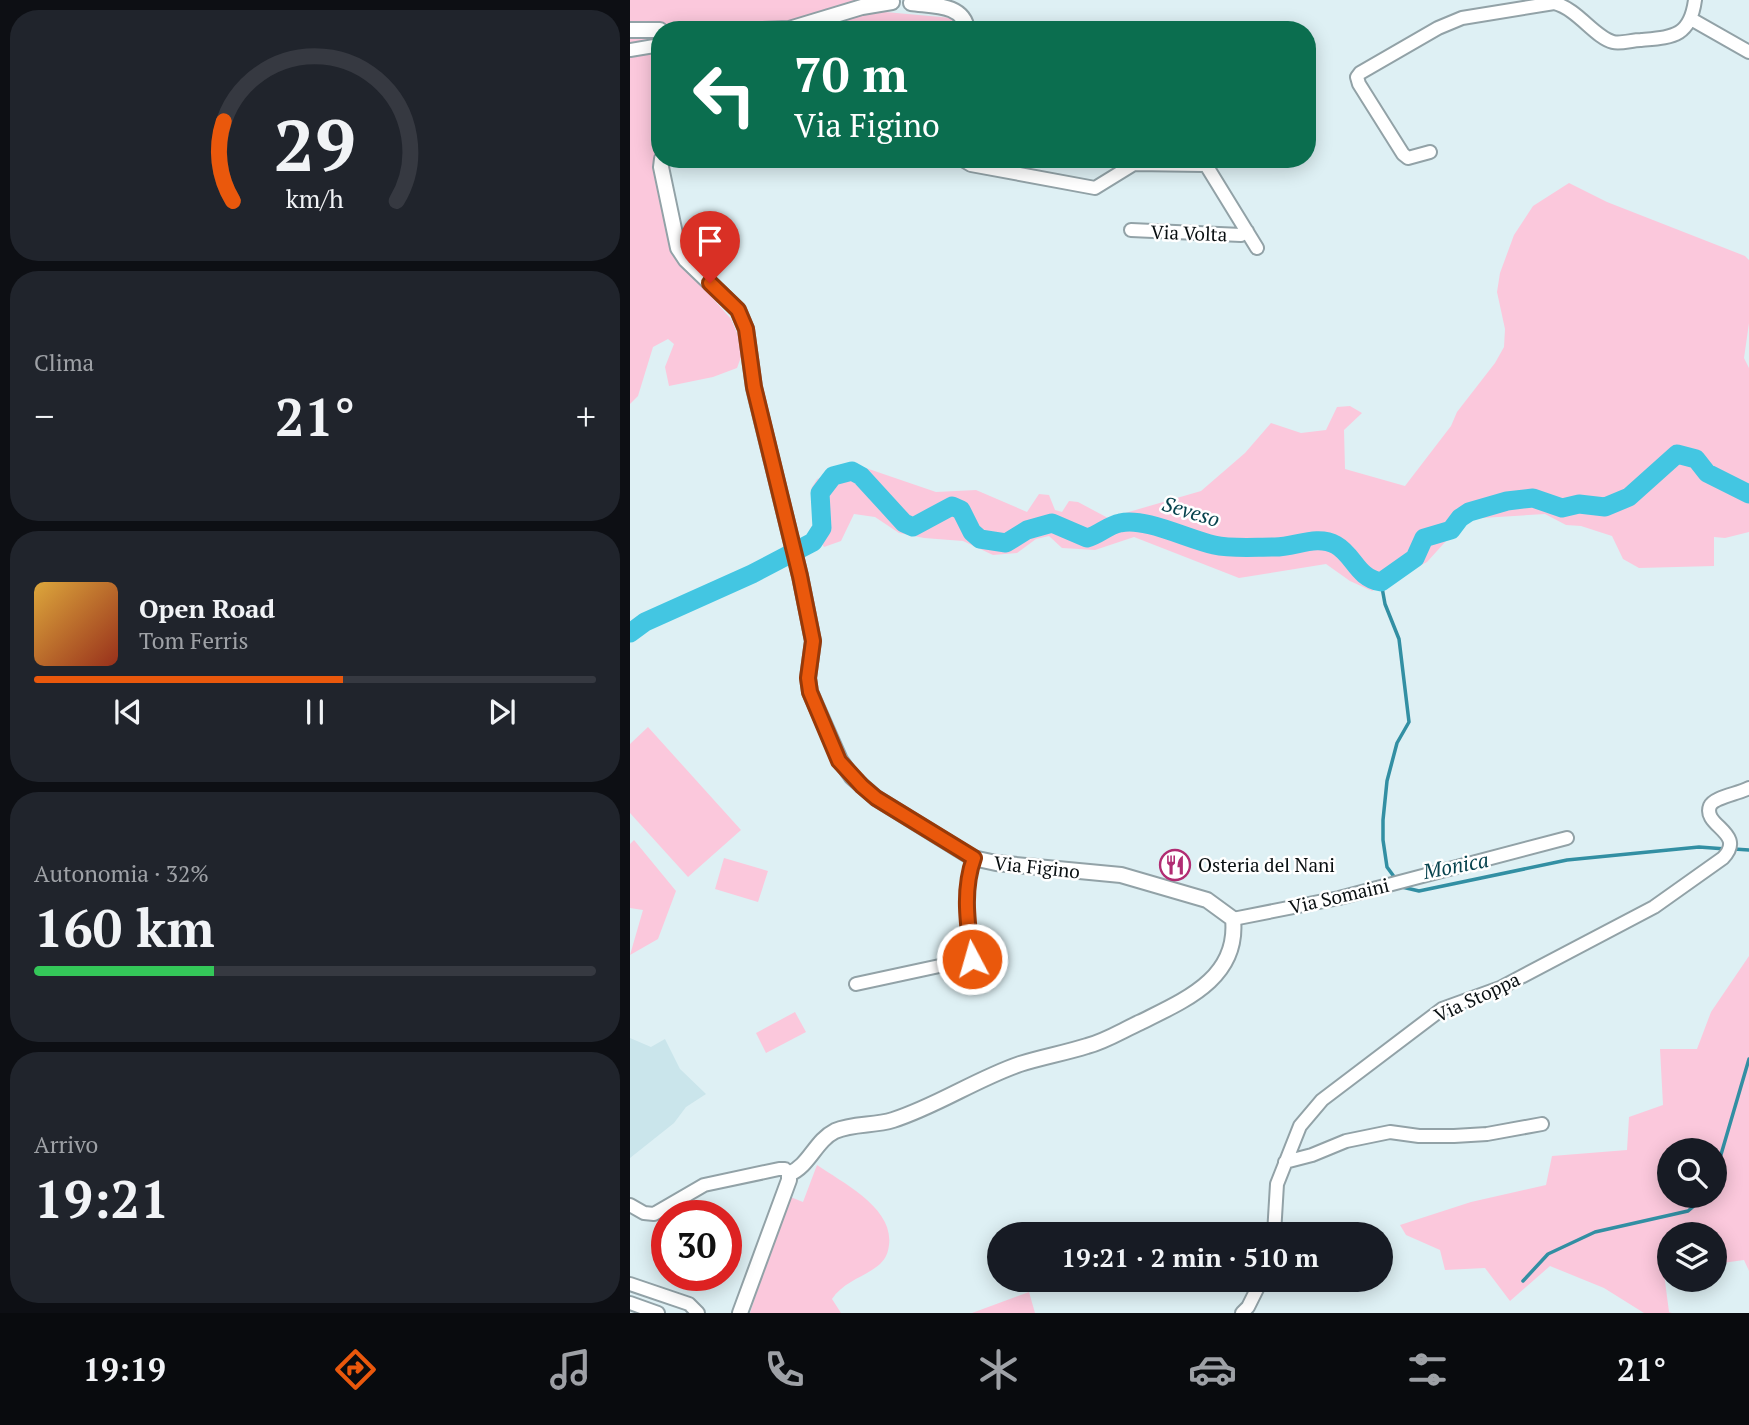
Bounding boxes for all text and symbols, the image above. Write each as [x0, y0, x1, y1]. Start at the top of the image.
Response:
text: 70 m [794, 41, 908, 106]
icon: left [679, 49, 770, 140]
text: 29 [274, 96, 356, 193]
text: Via Figino [794, 104, 940, 146]
text: km/h [286, 182, 344, 215]
pin [680, 211, 740, 283]
street label: Via Volta [1150, 219, 1228, 246]
icon: arrive [691, 222, 729, 260]
text: Clima [34, 347, 94, 378]
text: 21° [275, 382, 355, 451]
text: − [34, 391, 54, 441]
text: + [576, 391, 596, 441]
water label: Seveso [1159, 489, 1223, 533]
text: Open Road [139, 591, 275, 625]
text: Tom Ferris [139, 625, 249, 656]
icon: previous [109, 693, 147, 731]
icon: pause [296, 693, 334, 731]
icon: next [483, 693, 521, 731]
water label: Monica [1420, 845, 1491, 885]
restaurant icon: Osteria del Nani [1158, 848, 1192, 882]
street label: Via Figino [993, 850, 1081, 883]
place label: Osteria del Nani [1198, 852, 1335, 877]
text: Autonomia · 32% [34, 858, 209, 889]
street label: Via Somaini [1286, 872, 1392, 919]
text: 160 km [34, 893, 215, 962]
position arrow [935, 922, 1009, 996]
street label: Via Stoppa [1430, 966, 1524, 1027]
text: Arrivo [34, 1129, 98, 1160]
map controls [1657, 1138, 1727, 1292]
button: search [1657, 1138, 1727, 1208]
text: 19:21 [34, 1164, 169, 1233]
speed limit sign: 30 [651, 1200, 742, 1291]
button: layers [1657, 1222, 1727, 1292]
text: 19:21 · 2 min · 510 m [1061, 1240, 1319, 1274]
icon: directions [331, 1345, 380, 1394]
icon: music [546, 1345, 595, 1394]
icon: phone [760, 1345, 809, 1394]
icon: climate [974, 1345, 1023, 1394]
icon: car [1188, 1345, 1237, 1394]
icon: filters [1403, 1345, 1452, 1394]
text: 19:19 [83, 1348, 166, 1390]
text: 21° [1617, 1348, 1666, 1390]

